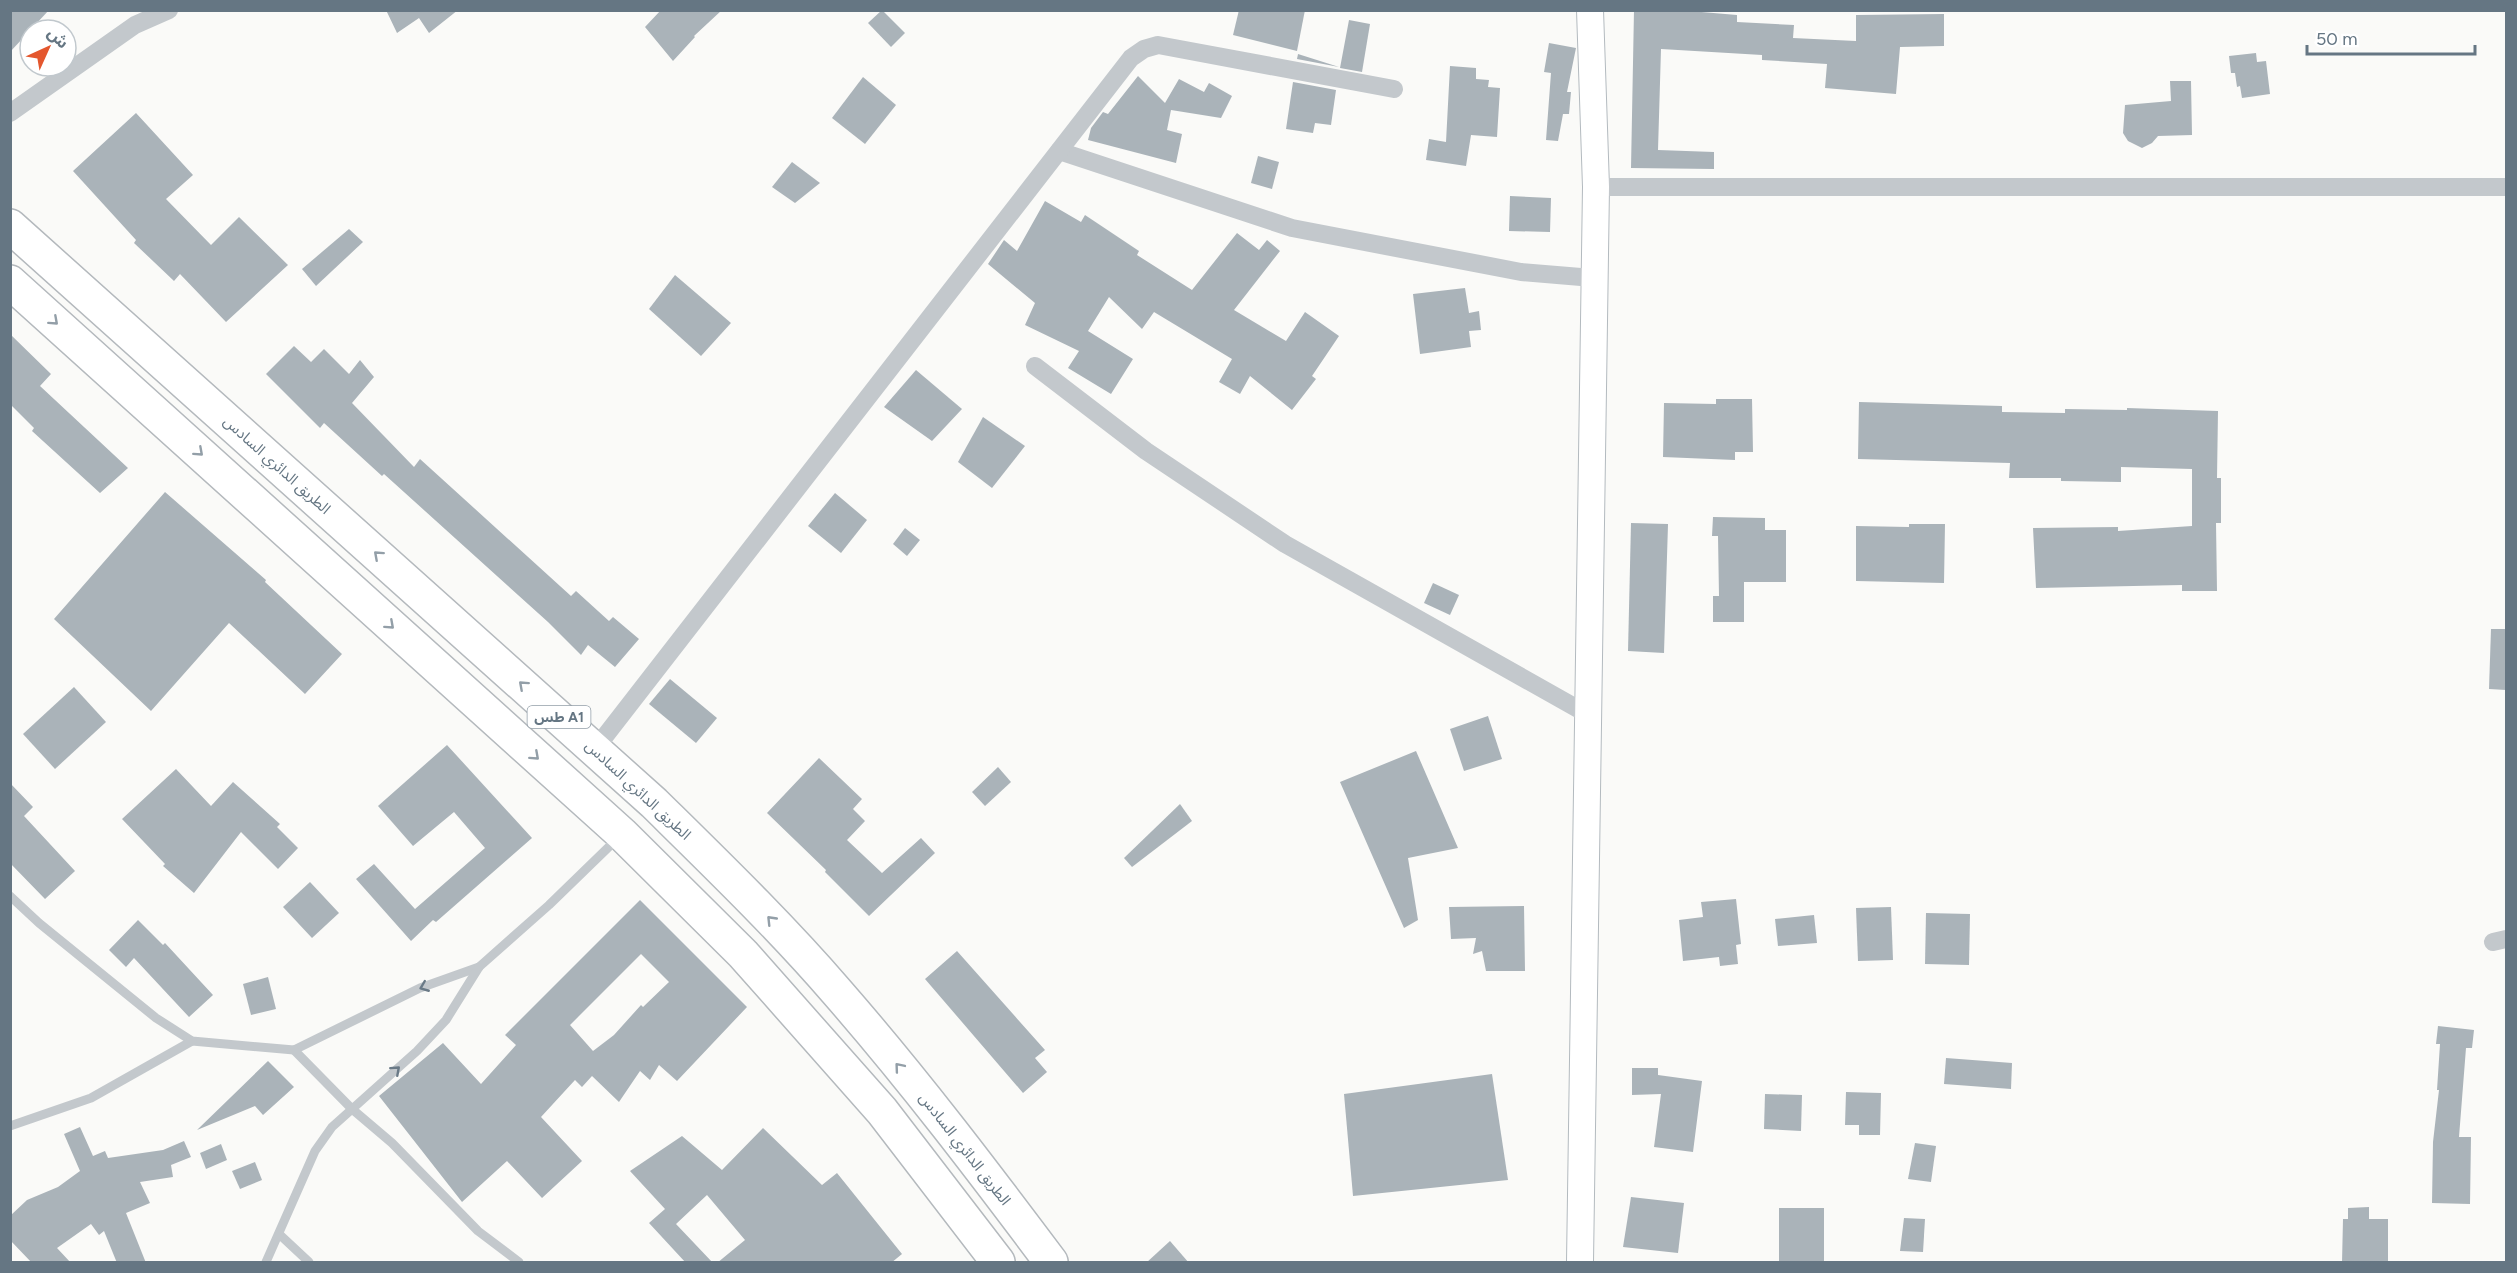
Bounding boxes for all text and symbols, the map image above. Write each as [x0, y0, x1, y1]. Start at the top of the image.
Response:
north arrow [18, 18, 78, 78]
scale bar [2307, 18, 2475, 56]
text: ش [44, 23, 73, 52]
text: 50 m [2316, 28, 2358, 50]
one-way arrow [47, 314, 58, 325]
street label: الطريق الدائري السادس [218, 412, 334, 520]
one-way arrow [192, 445, 202, 456]
one-way arrow [374, 551, 384, 562]
one-way arrow [383, 618, 394, 629]
one-way arrow [519, 681, 530, 692]
road number: طس A1 [528, 706, 590, 728]
street label: الطريق الدائري السادس [580, 736, 695, 845]
one-way arrow [528, 749, 539, 760]
one-way arrow [768, 916, 779, 927]
one-way arrow [419, 980, 430, 992]
one-way arrow [896, 1063, 907, 1074]
one-way arrow [389, 1066, 400, 1077]
street label: الطريق الدائري السادس [914, 1089, 1015, 1210]

